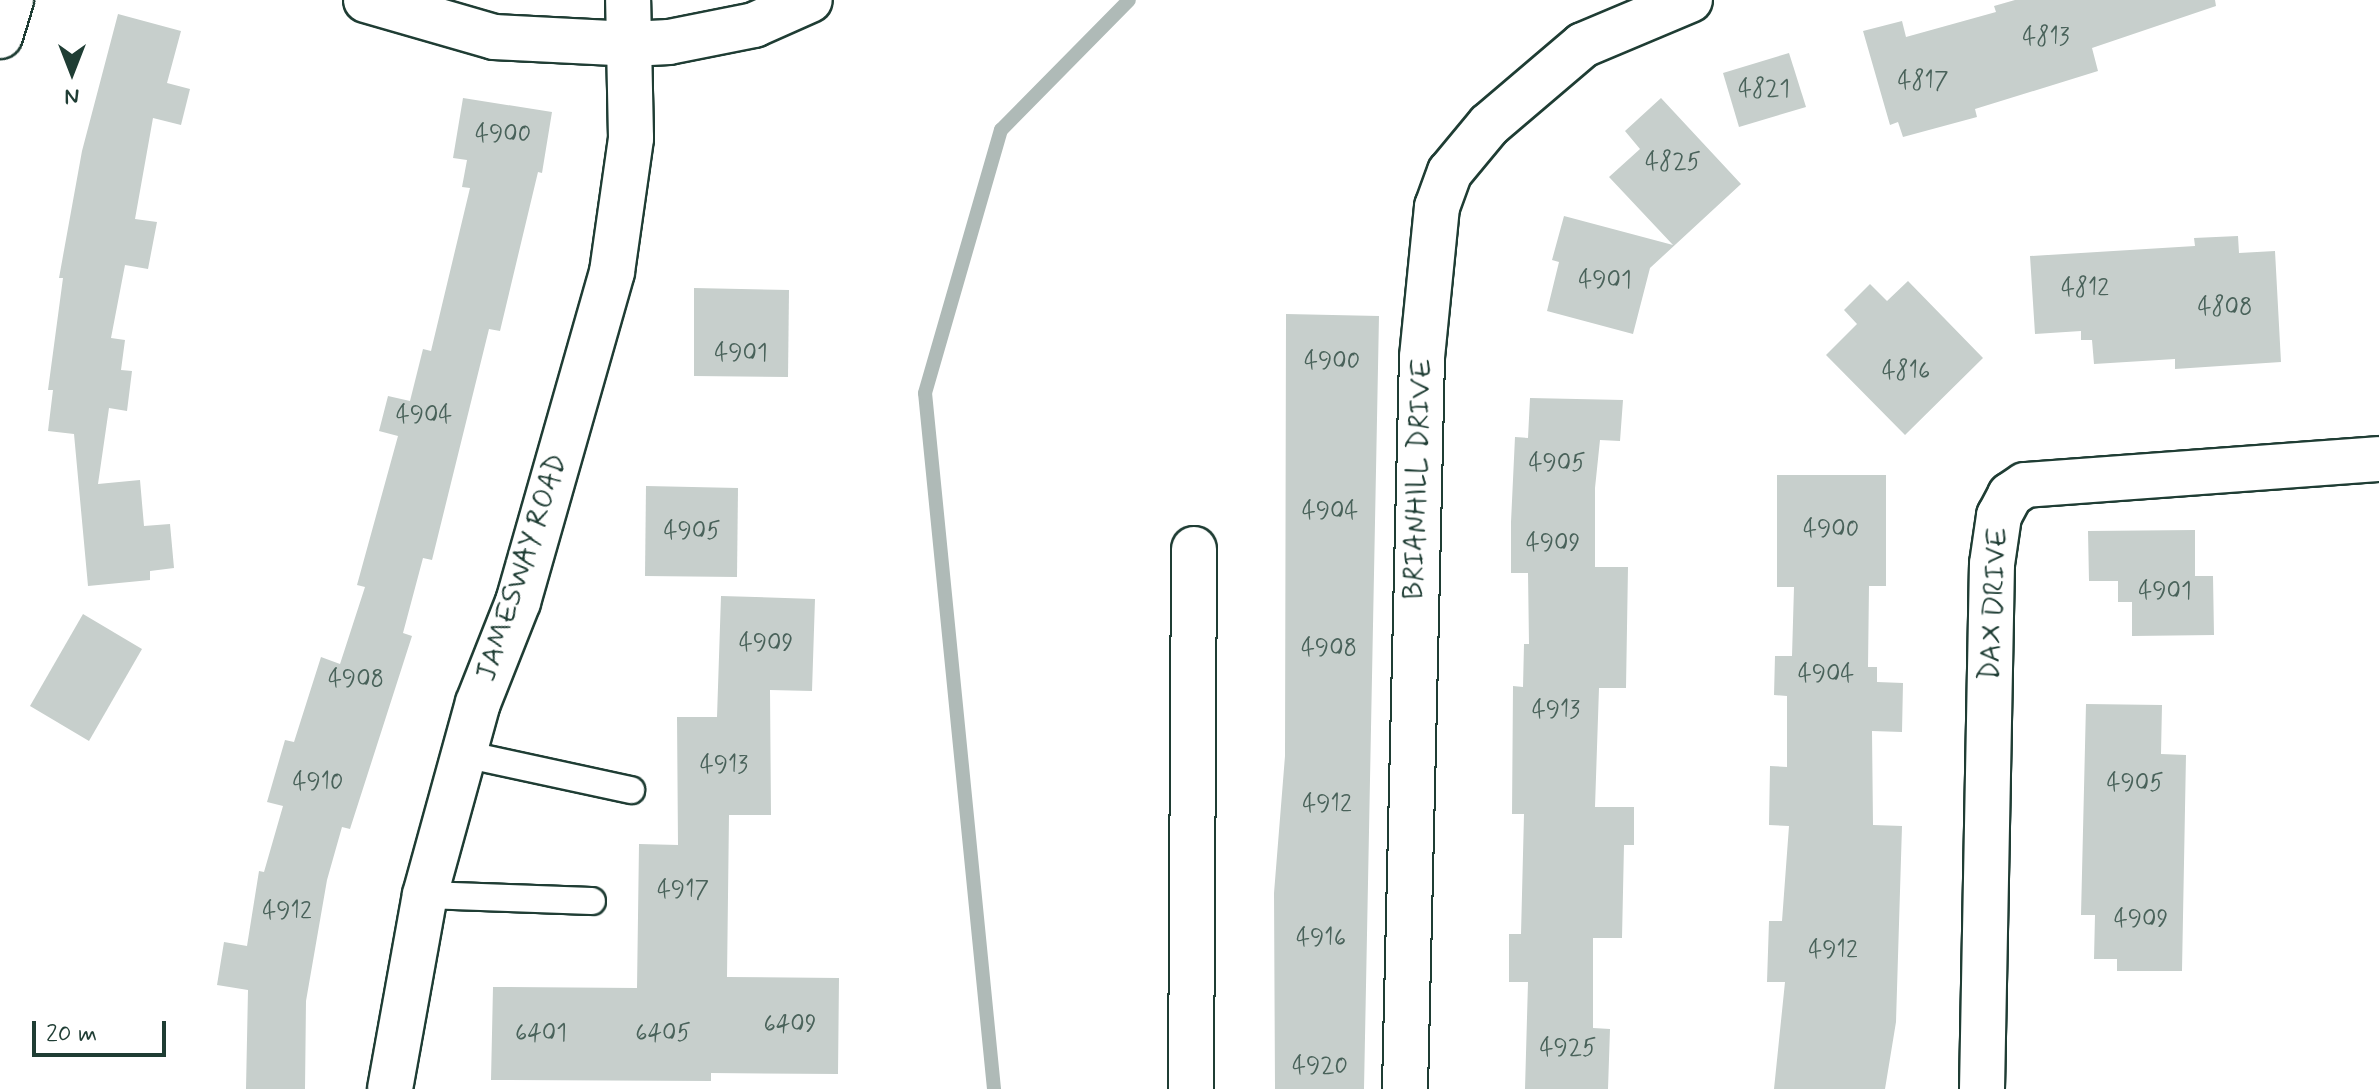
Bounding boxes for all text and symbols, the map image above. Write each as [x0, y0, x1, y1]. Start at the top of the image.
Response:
house number: 4813 [2022, 24, 2070, 52]
north arrow [32, 32, 112, 112]
house number: 4817 [1897, 68, 1949, 96]
house number: 4821 [1738, 76, 1790, 104]
text: N [65, 82, 79, 110]
house number: 4900 [475, 121, 531, 149]
house number: 4825 [1645, 149, 1701, 177]
house number: 4901 [1578, 267, 1632, 295]
house number: 4812 [2061, 275, 2109, 303]
house number: 4808 [2197, 294, 2253, 322]
house number: 4901 [714, 340, 768, 368]
house number: 4900 [1304, 348, 1360, 376]
street label: BRIANHILL DRIVE [1398, 358, 1440, 600]
house number: 4816 [1882, 358, 1930, 386]
house number: 4904 [396, 402, 452, 430]
house number: 4905 [1528, 450, 1586, 478]
street label: JAMESWAY ROAD [471, 452, 575, 684]
house number: 4904 [1302, 498, 1358, 526]
house number: 4900 [1803, 516, 1859, 544]
house number: 4905 [663, 518, 721, 546]
street label: DAX DRIVE [1974, 525, 2016, 683]
house number: 4909 [1526, 530, 1580, 558]
house number: 4901 [2138, 578, 2192, 606]
house number: 4909 [739, 630, 793, 658]
house number: 4908 [1301, 635, 1357, 663]
house number: 4904 [1798, 661, 1854, 689]
house number: 4908 [328, 666, 384, 694]
house number: 4913 [1532, 697, 1580, 725]
house number: 4913 [700, 752, 748, 780]
house number: 4910 [292, 769, 344, 797]
house number: 4905 [2106, 770, 2164, 798]
house number: 4912 [1302, 791, 1352, 819]
house number: 4917 [657, 877, 709, 905]
house number: 4912 [262, 898, 312, 926]
house number: 4909 [2114, 906, 2168, 934]
house number: 4916 [1296, 925, 1346, 953]
house number: 4912 [1808, 937, 1858, 965]
scale bar [36, 1005, 170, 1055]
house number: 6409 [763, 1011, 817, 1039]
text: 20 m [46, 1019, 97, 1050]
house number: 6401 [515, 1020, 567, 1048]
house number: 6405 [635, 1020, 691, 1048]
house number: 4925 [1540, 1035, 1596, 1063]
house number: 4920 [1292, 1053, 1348, 1081]

